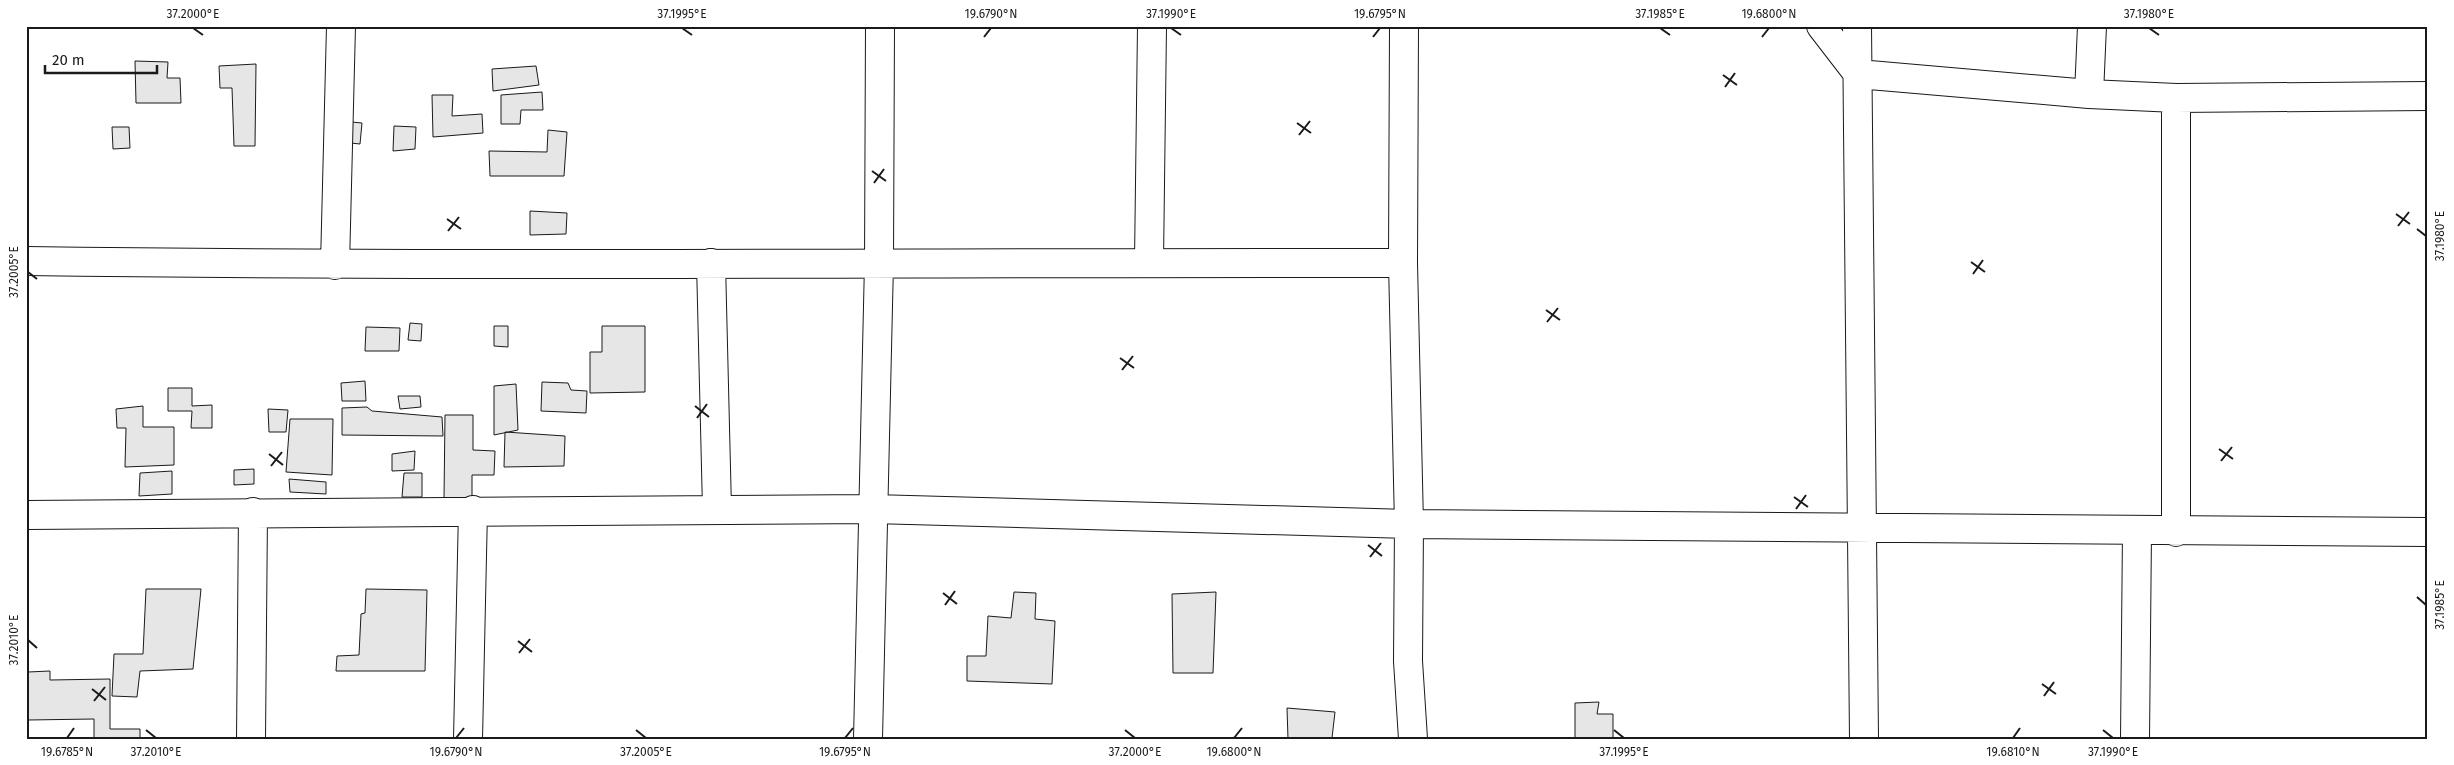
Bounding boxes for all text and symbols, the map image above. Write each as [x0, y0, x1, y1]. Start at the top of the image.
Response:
text: 37.2000°E [167, 7, 219, 21]
text: 37.1995°E [657, 7, 707, 21]
text: 19.6790°N [965, 7, 1017, 21]
text: 37.1990°E [1146, 7, 1196, 21]
text: 19.6795°N [1354, 7, 1406, 21]
text: 37.1985°E [1635, 7, 1685, 21]
text: 19.6800°N [1741, 7, 1797, 21]
text: 37.1980°E [2124, 7, 2174, 21]
scale bar [45, 42, 158, 74]
text: 20 m [52, 51, 85, 69]
text: 37.1980°E [2433, 211, 2447, 261]
text: 37.2005°E [7, 246, 21, 298]
text: 37.1985°E [2433, 580, 2447, 630]
text: 37.2010°E [7, 614, 21, 666]
text: 19.6785°N [41, 745, 93, 759]
text: 37.2010°E [130, 745, 182, 759]
text: 19.6790°N [430, 745, 482, 759]
text: 37.2005°E [620, 745, 672, 759]
text: 19.6795°N [819, 745, 871, 759]
text: 37.2000°E [1109, 745, 1161, 759]
text: 19.6800°N [1206, 745, 1262, 759]
text: 37.1995°E [1599, 745, 1649, 759]
text: 19.6810°N [1986, 745, 2040, 759]
text: 37.1990°E [2088, 745, 2138, 759]

